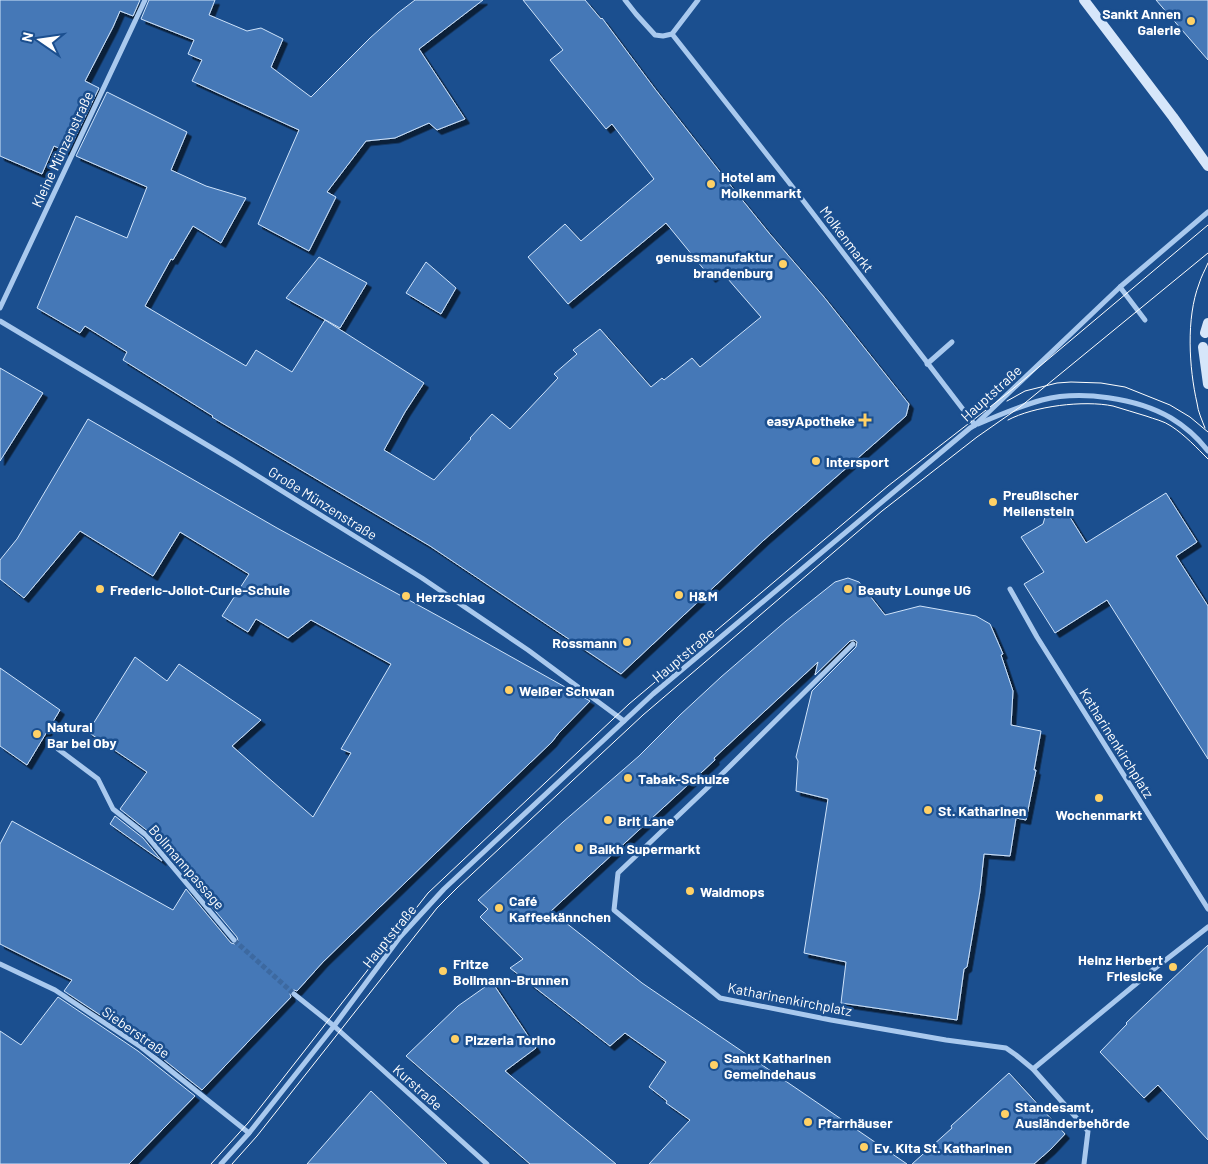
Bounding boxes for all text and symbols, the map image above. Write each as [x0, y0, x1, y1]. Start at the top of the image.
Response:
place label: Sankt Annen Galerie [1102, 5, 1181, 38]
north arrow [15, 15, 65, 65]
marker: Sankt Annen Galerie [1185, 15, 1197, 27]
text: N [18, 31, 36, 43]
street label: Kleine Münzenstraße [28, 88, 96, 210]
place label: Hotel am Molkenmarkt [721, 168, 802, 201]
marker: Hotel am Molkenmarkt [705, 178, 717, 190]
street label: Molkenmarkt [817, 203, 877, 275]
place label: genussmanufaktur brandenburg [655, 248, 774, 281]
marker: genussmanufaktur brandenburg [777, 258, 789, 270]
street label: Hauptstraße [957, 361, 1025, 425]
place label: easyApotheke [767, 412, 855, 429]
marker: easyApotheke [859, 414, 871, 426]
place label: Intersport [826, 453, 889, 470]
marker: Intersport [810, 455, 822, 467]
street label: Große Münzenstraße [266, 463, 380, 543]
place label: Preußischer Meilenstein [1003, 486, 1079, 519]
marker: Preußischer Meilenstein [987, 496, 999, 508]
place label: Frederic-Joliot-Curie-Schule [110, 581, 290, 598]
place label: Beauty Lounge UG [858, 581, 971, 598]
marker: Frederic-Joliot-Curie-Schule [94, 583, 106, 595]
marker: Beauty Lounge UG [842, 583, 854, 595]
place label: H&M [689, 587, 718, 604]
place label: Herzschlag [416, 588, 485, 605]
marker: H&M [673, 589, 685, 601]
marker: Herzschlag [400, 590, 412, 602]
street label: Hauptstraße [648, 624, 718, 686]
place label: Rossmann [552, 634, 617, 651]
marker: Rossmann [621, 636, 633, 648]
place label: Weißer Schwan [519, 682, 614, 699]
marker: Weißer Schwan [503, 684, 515, 696]
street label: Katharinenkirchplatz [1076, 685, 1158, 801]
place label: Natural Bar bei Oby [47, 718, 116, 751]
marker: Natural Bar bei Oby [31, 728, 43, 740]
place label: Tabak-Schulze [638, 770, 730, 787]
marker: Tabak-Schulze [622, 772, 634, 784]
marker: Wochenmarkt [1093, 792, 1105, 804]
place label: St. Katharinen [938, 802, 1026, 819]
marker: St. Katharinen [922, 804, 934, 816]
place label: Wochenmarkt [1056, 806, 1142, 823]
place label: Brit Lane [618, 812, 675, 829]
marker: Brit Lane [602, 814, 614, 826]
street label: Bollmannpassage [146, 821, 228, 913]
place label: Balkh Supermarkt [589, 840, 701, 857]
marker: Balkh Supermarkt [573, 842, 585, 854]
place label: Waldmops [700, 883, 765, 900]
marker: Waldmops [684, 885, 696, 897]
place label: Café Kaffeekännchen [509, 892, 611, 925]
street label: Hauptstraße [358, 901, 420, 971]
marker: Café Kaffeekännchen [493, 902, 505, 914]
place label: Heinz Herbert Friesicke [1078, 951, 1163, 984]
place label: Fritze Bollmann-Brunnen [453, 955, 569, 988]
marker: Heinz Herbert Friesicke [1167, 961, 1179, 973]
marker: Fritze Bollmann-Brunnen [437, 965, 449, 977]
street label: Katharinenkirchplatz [726, 979, 854, 1019]
street label: Sieberstraße [99, 1003, 173, 1061]
place label: Pizzeria Torino [465, 1031, 556, 1048]
marker: Pizzeria Torino [449, 1033, 461, 1045]
place label: Sankt Katharinen Gemeindehaus [724, 1049, 831, 1082]
marker: Sankt Katharinen Gemeindehaus [708, 1059, 720, 1071]
street label: Kurstraße [390, 1060, 446, 1114]
place label: Standesamt, Ausländerbehörde [1015, 1098, 1130, 1131]
marker: Standesamt, Ausländerbehörde [999, 1108, 1011, 1120]
place label: Pfarrhäuser [818, 1114, 893, 1131]
marker: Pfarrhäuser [802, 1116, 814, 1128]
place label: Ev. Kita St. Katharinen [874, 1139, 1012, 1156]
marker: Ev. Kita St. Katharinen [858, 1141, 870, 1153]

